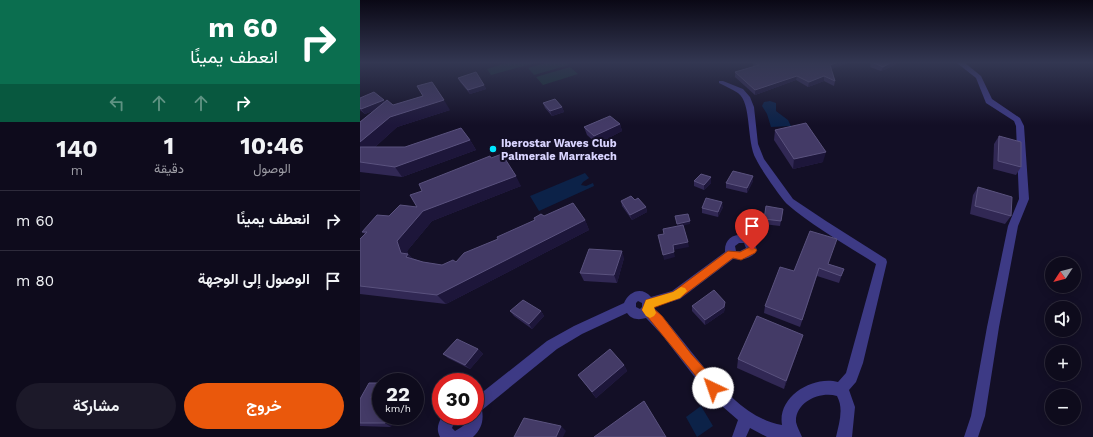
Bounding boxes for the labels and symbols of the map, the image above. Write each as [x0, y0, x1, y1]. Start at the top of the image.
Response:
place label: Iberostar Waves Club Palmeraie Marrakech [501, 137, 617, 163]
marker: Iberostar Waves Club Palmeraie Marrakech [488, 144, 498, 154]
pin [735, 209, 769, 250]
north arrow [1045, 257, 1081, 293]
position arrow [692, 367, 734, 409]
speed limit sign: 30 [432, 373, 484, 425]

